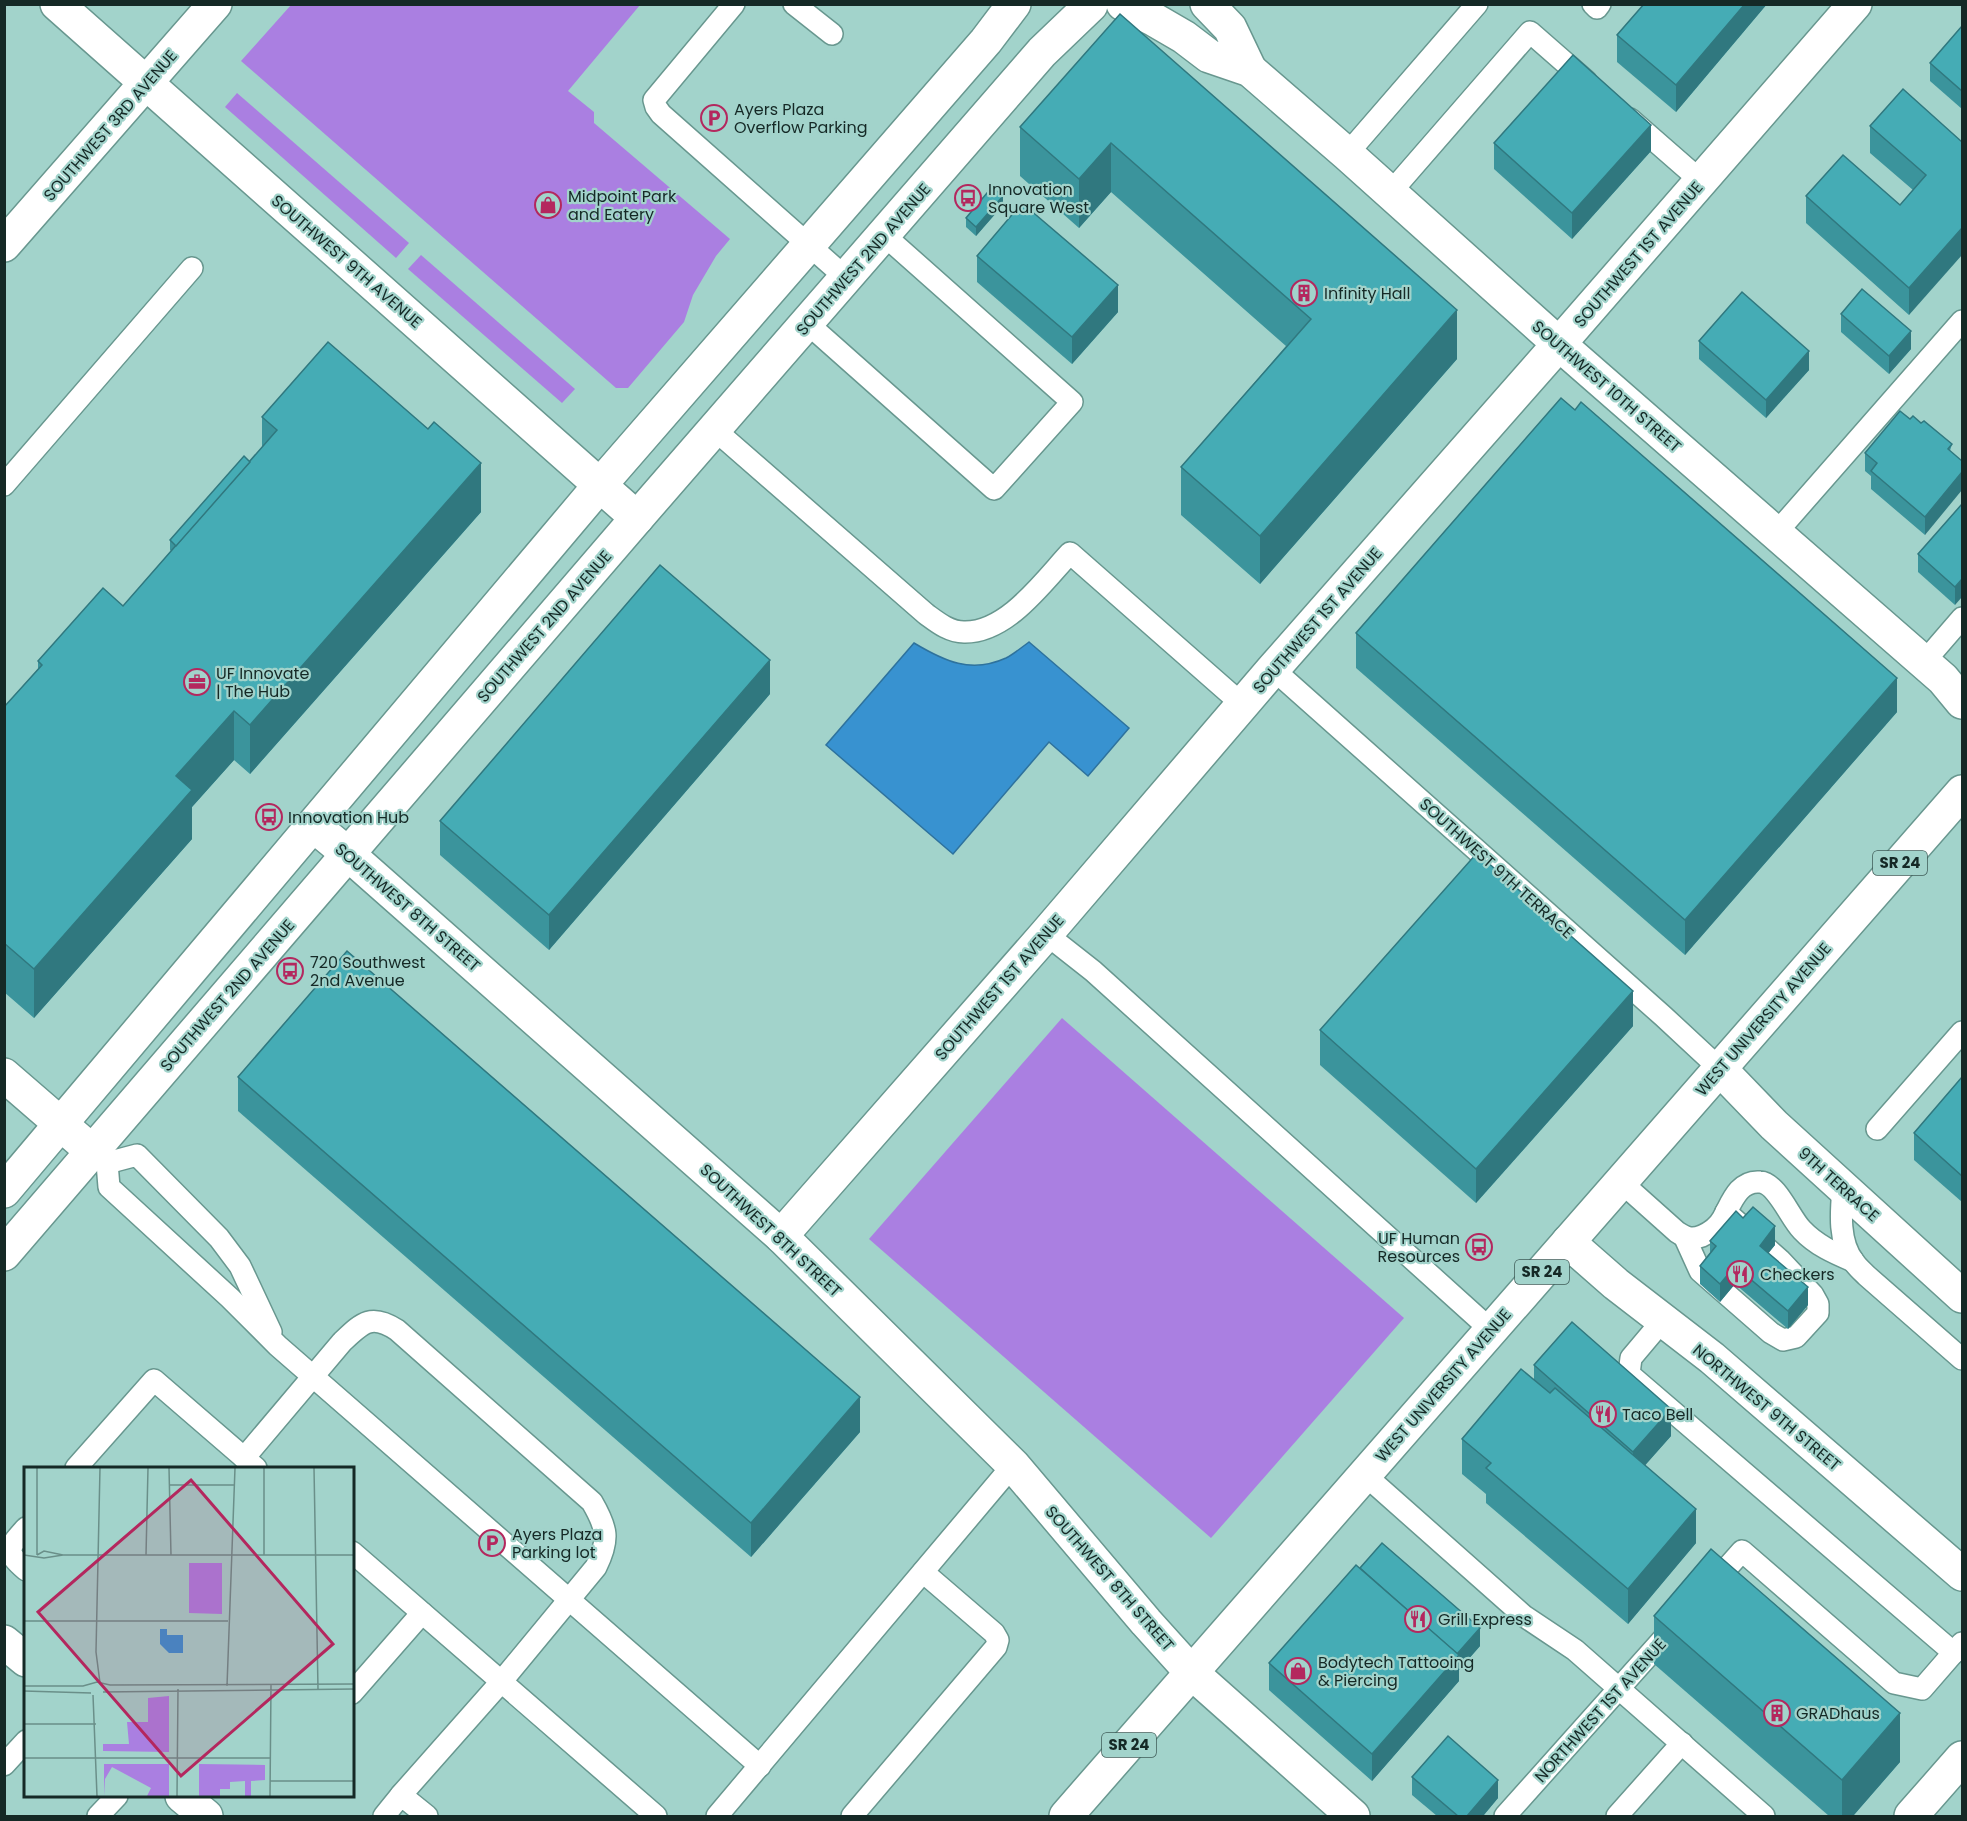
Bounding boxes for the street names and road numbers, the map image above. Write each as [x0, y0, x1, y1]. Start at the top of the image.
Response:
street label: SOUTHWEST 3RD AVENUE [38, 45, 183, 206]
street label: SOUTHWEST 1ST AVENUE [1569, 177, 1708, 332]
street label: SOUTHWEST 2ND AVENUE [791, 178, 936, 340]
street label: SOUTHWEST 9TH AVENUE [266, 189, 427, 333]
street label: SOUTHWEST 10TH STREET [1527, 315, 1686, 458]
street label: SOUTHWEST 1ST AVENUE [1248, 543, 1387, 698]
street label: SOUTHWEST 2ND AVENUE [472, 545, 617, 707]
street label: SOUTHWEST 9TH TERRACE [1415, 793, 1579, 944]
street label: SOUTHWEST 8TH STREET [330, 838, 486, 977]
road number: SR 24 [1873, 851, 1927, 875]
street label: SOUTHWEST 1ST AVENUE [930, 910, 1069, 1065]
street label: SOUTHWEST 2ND AVENUE [155, 914, 300, 1076]
street label: WEST UNIVERSITY AVENUE [1690, 938, 1837, 1101]
street label: 9TH TERRACE [1793, 1142, 1884, 1227]
street label: SOUTHWEST 8TH STREET [695, 1159, 847, 1302]
road number: SR 24 [1515, 1260, 1569, 1284]
street label: WEST UNIVERSITY AVENUE [1370, 1304, 1517, 1467]
street label: NORTHWEST 9TH STREET [1688, 1339, 1846, 1476]
street label: SOUTHWEST 8TH STREET [1040, 1501, 1179, 1656]
street label: NORTHWEST 1ST AVENUE [1529, 1633, 1671, 1787]
road number: SR 24 [1102, 1733, 1156, 1757]

